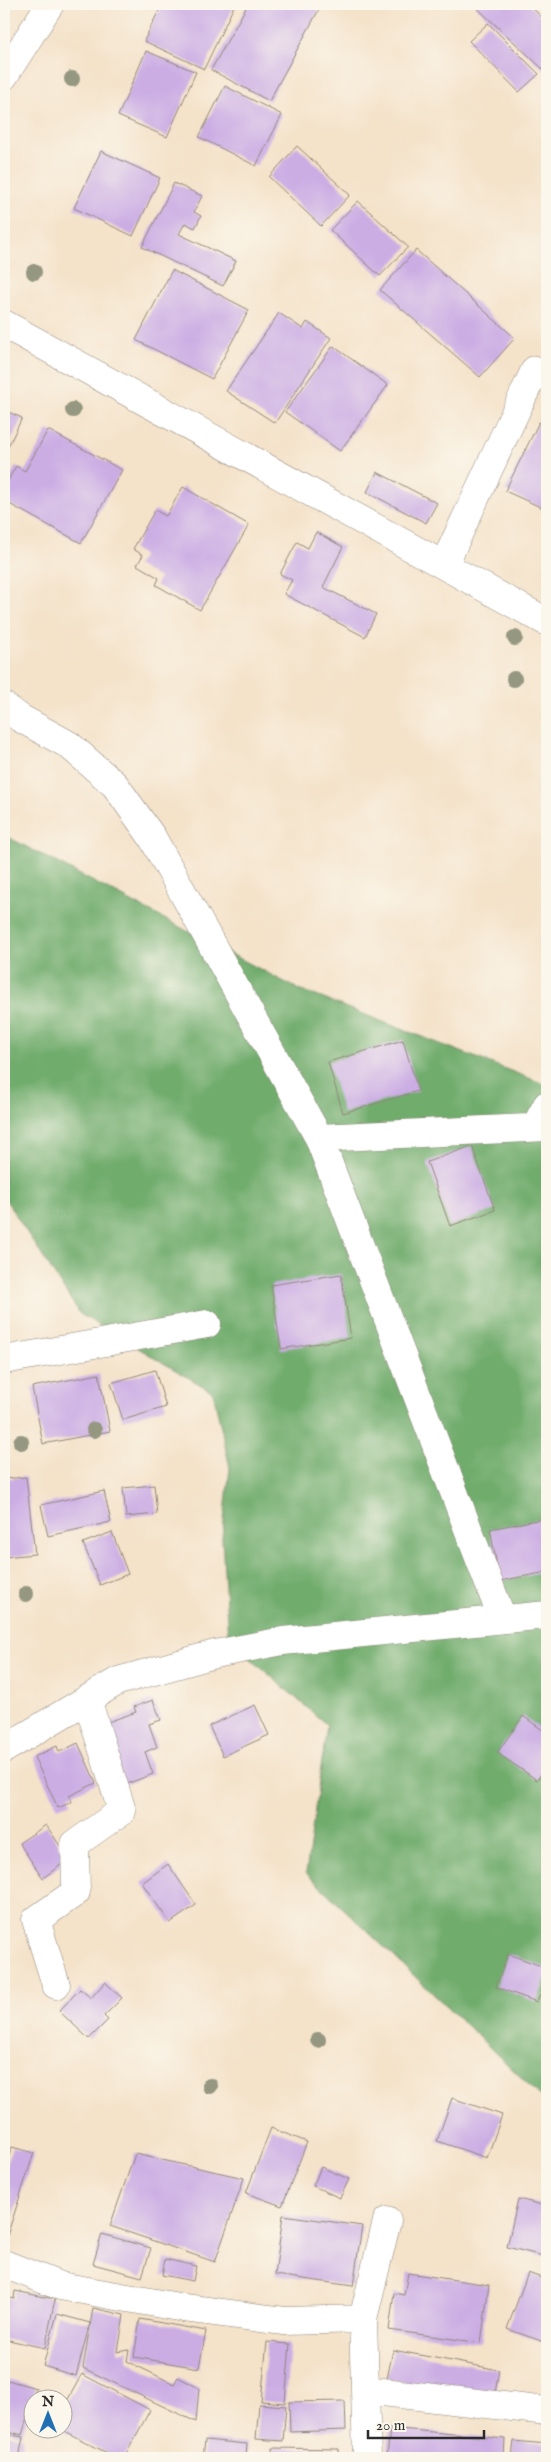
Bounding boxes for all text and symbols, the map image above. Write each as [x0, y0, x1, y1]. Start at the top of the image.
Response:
north arrow [22, 2390, 72, 2440]
text: N [41, 2393, 54, 2411]
scale bar [368, 2407, 485, 2439]
text: 20 m [376, 2416, 406, 2435]

